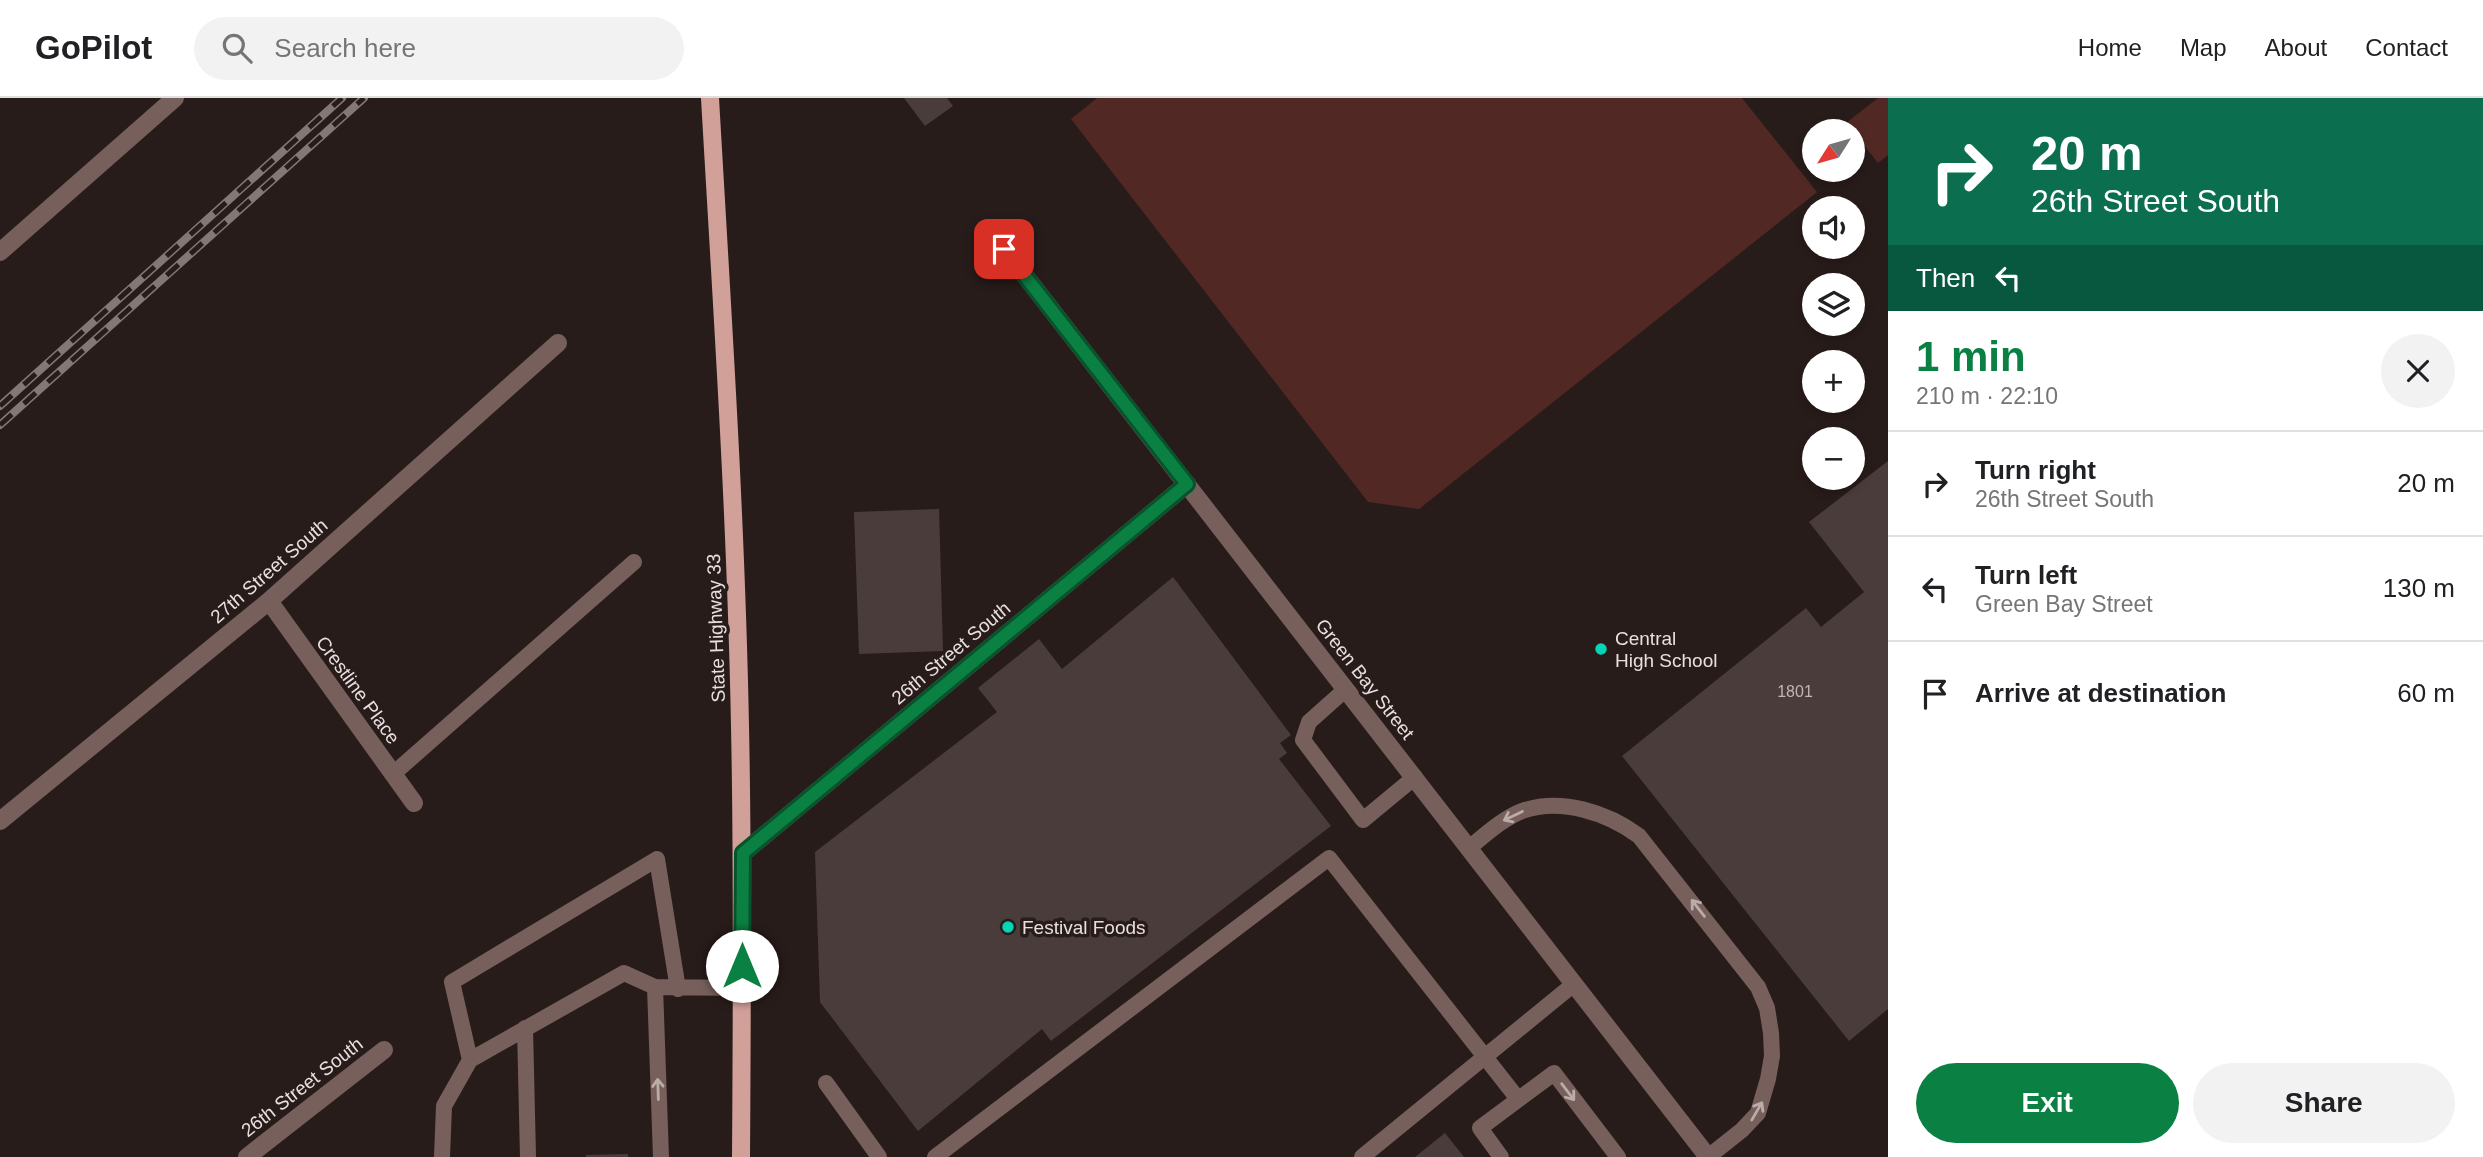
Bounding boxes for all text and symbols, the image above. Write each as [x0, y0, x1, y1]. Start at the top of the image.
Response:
search box [194, 17, 684, 80]
text: GoPilot [35, 29, 152, 66]
icon: search [218, 29, 256, 67]
text: Search here [274, 33, 416, 63]
text: Home [2078, 34, 2142, 61]
text: Map [2180, 34, 2227, 61]
text: About [2265, 34, 2327, 61]
text: Contact [2365, 34, 2448, 61]
north arrow [1802, 119, 1866, 182]
map controls [1802, 119, 1865, 490]
icon: right [1916, 126, 2007, 217]
text: 20 m [2031, 126, 2143, 180]
text: 26th Street South [2031, 183, 2280, 219]
button: sound [1802, 196, 1865, 259]
pin [974, 219, 1034, 279]
icon: arrive [985, 230, 1023, 268]
icon: left [1989, 259, 2027, 297]
text: Then [1916, 263, 1975, 293]
button: layers [1802, 273, 1865, 336]
text: 1 min [1916, 333, 2026, 380]
button: close [2381, 334, 2455, 408]
button: + [1802, 350, 1865, 413]
text: 210 m · 22:10 [1916, 383, 2058, 409]
button: − [1802, 427, 1865, 490]
text: Turn right [1975, 455, 2096, 485]
icon: right [1916, 465, 1954, 503]
text: 20 m [2397, 468, 2455, 498]
text: 26th Street South [1975, 486, 2154, 512]
street label: 27th Street South [206, 515, 332, 627]
street label: State Highway 33 [703, 553, 729, 703]
text: Turn left [1975, 560, 2077, 590]
icon: left [1916, 570, 1954, 608]
text: 130 m [2383, 573, 2455, 603]
text: Green Bay Street [1975, 591, 2153, 617]
street label: 26th Street South [888, 597, 1014, 709]
street label: Green Bay Street [1312, 615, 1419, 744]
place label: Central High School [1615, 628, 1717, 671]
street label: Crestline Place [312, 632, 404, 748]
marker: Central High School [1593, 641, 1609, 657]
icon: arrive [1916, 675, 1954, 713]
text: Arrive at destination [1975, 678, 2226, 708]
text: 60 m [2397, 678, 2455, 708]
house number: 1801 [1777, 683, 1813, 700]
one-way arrow [1503, 809, 1524, 823]
one-way arrow [1690, 900, 1706, 918]
place label: Festival Foods [1022, 917, 1146, 938]
marker: Festival Foods [1000, 919, 1016, 935]
position arrow [705, 929, 779, 1003]
street label: 26th Street South [237, 1033, 367, 1141]
button: Exit [1916, 1063, 2179, 1143]
button: Share [2193, 1063, 2455, 1143]
one-way arrow [652, 1078, 665, 1101]
one-way arrow [1561, 1082, 1576, 1101]
one-way arrow [1750, 1101, 1764, 1121]

